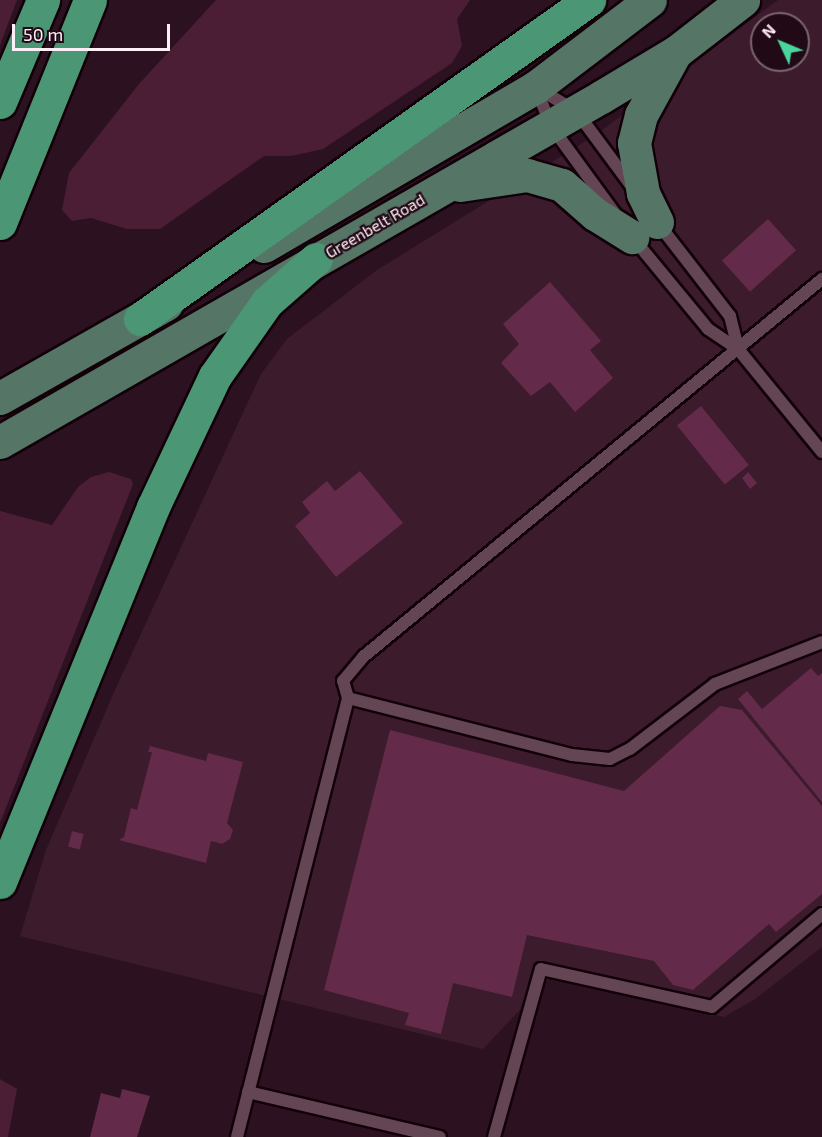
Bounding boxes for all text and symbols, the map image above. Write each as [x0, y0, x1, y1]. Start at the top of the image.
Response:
scale bar [15, 12, 172, 50]
north arrow [750, 12, 810, 72]
text: N [757, 20, 779, 41]
text: 50 m [23, 23, 63, 45]
street label: Greenbelt Road [322, 190, 428, 262]

